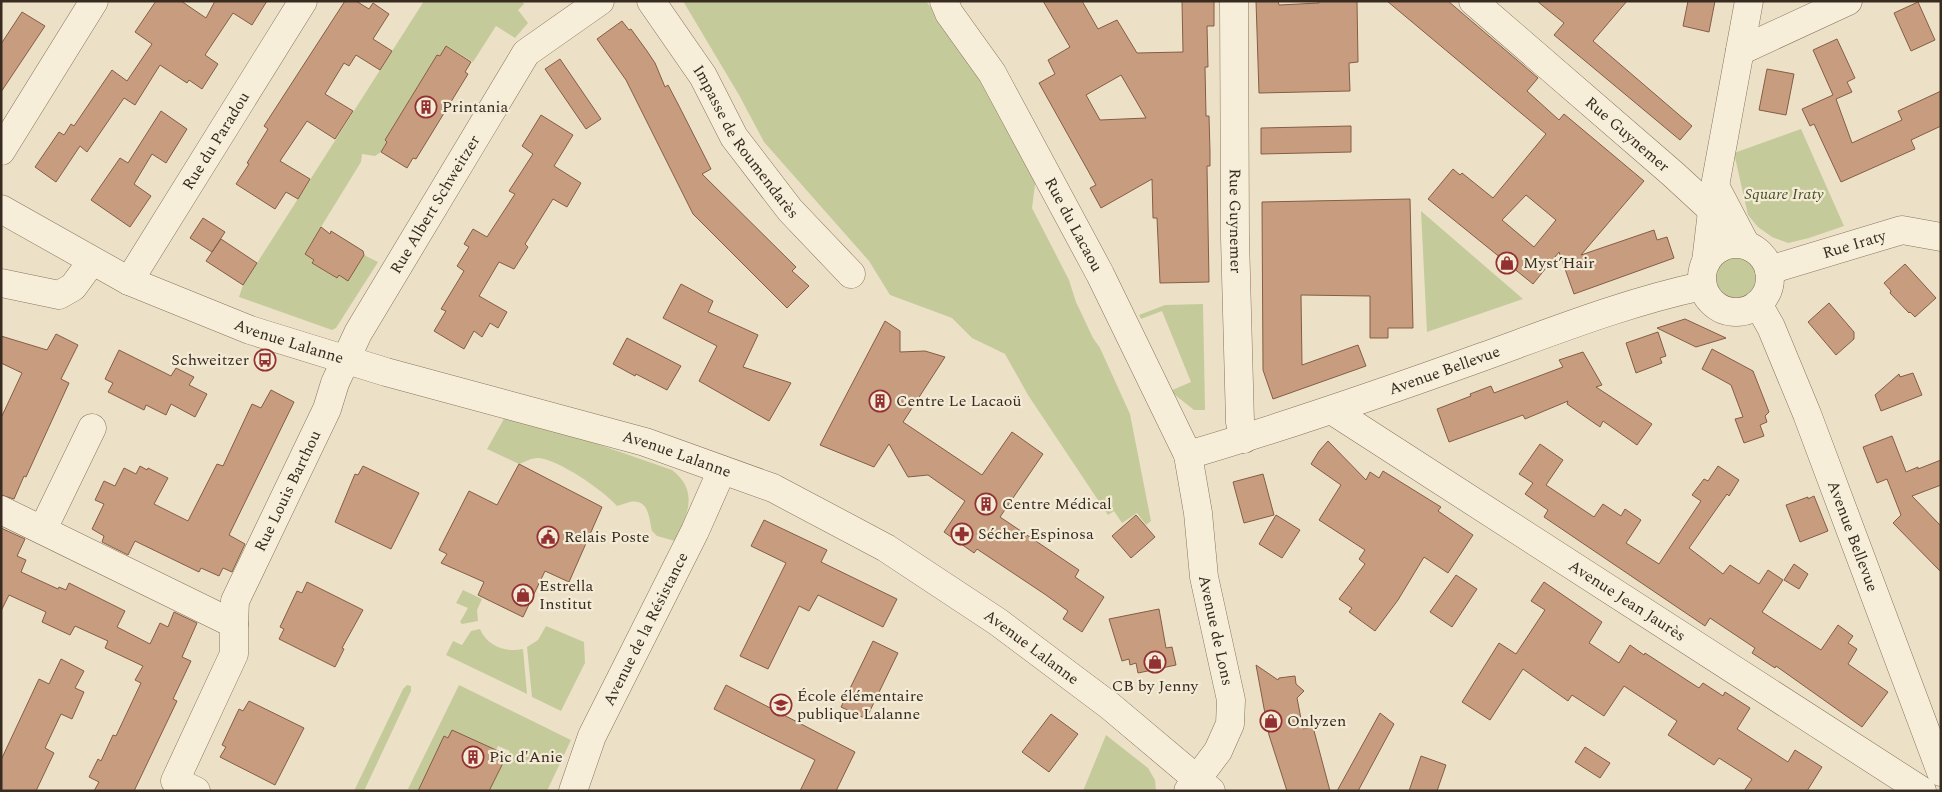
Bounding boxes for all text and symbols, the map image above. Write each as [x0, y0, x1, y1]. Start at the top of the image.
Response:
street label: Impasse de Roumendarès [687, 60, 804, 224]
street label: Rue du Paradou [176, 87, 256, 195]
street label: Rue Guynemer [1580, 91, 1675, 178]
building icon: Printania [414, 95, 438, 119]
place label: Printania [442, 95, 508, 119]
street label: Rue Albert Schweitzer [384, 130, 486, 279]
street label: Rue Guynemer [1223, 168, 1248, 274]
street label: Rue du Lacaou [1038, 173, 1109, 276]
park label: Square Iraty [1744, 182, 1824, 206]
street label: Rue Iraty [1820, 223, 1890, 265]
shop icon: Myst’Hair [1495, 251, 1519, 275]
place label: Myst’Hair [1523, 251, 1595, 275]
street label: Avenue Lalanne [230, 313, 347, 370]
street label: Avenue Bellevue [1385, 339, 1503, 401]
place label: Schweitzer [171, 348, 249, 372]
bus stop icon: Schweitzer [253, 348, 277, 372]
building icon: Centre Le Lacaoü [868, 389, 892, 413]
place label: Centre Le Lacaoü [896, 389, 1022, 413]
street label: Avenue Lalanne [620, 424, 735, 484]
street label: Rue Louis Barthou [248, 426, 327, 556]
street label: Avenue Bellevue [1821, 477, 1884, 595]
building icon: Centre Médical [974, 492, 998, 516]
place label: Centre Médical [1002, 492, 1112, 516]
pharmacy icon: Sécher Espinosa [950, 522, 974, 546]
place label: Sécher Espinosa [978, 522, 1094, 546]
public building icon: Relais Poste [536, 525, 560, 549]
place label: Relais Poste [564, 525, 649, 549]
street label: Avenue de la Résistance [597, 548, 695, 710]
street label: Avenue Jean Jaurès [1564, 554, 1690, 648]
street label: Avenue de Lons [1192, 573, 1240, 688]
place label: Estrella Institut [539, 574, 594, 616]
shop icon: Estrella Institut [511, 583, 535, 607]
street label: Avenue Lalanne [979, 604, 1084, 691]
shop icon: CB by Jenny [1143, 650, 1167, 674]
place label: CB by Jenny [1112, 674, 1200, 698]
place label: École élémentaire publique Lalanne [797, 684, 924, 726]
school or university icon: École élémentaire publique Lalanne [769, 693, 793, 717]
shop icon: Onlyzen [1259, 709, 1283, 733]
place label: Onlyzen [1287, 709, 1346, 733]
building icon: Pic d'Anie [461, 745, 485, 769]
place label: Pic d'Anie [489, 745, 563, 769]

